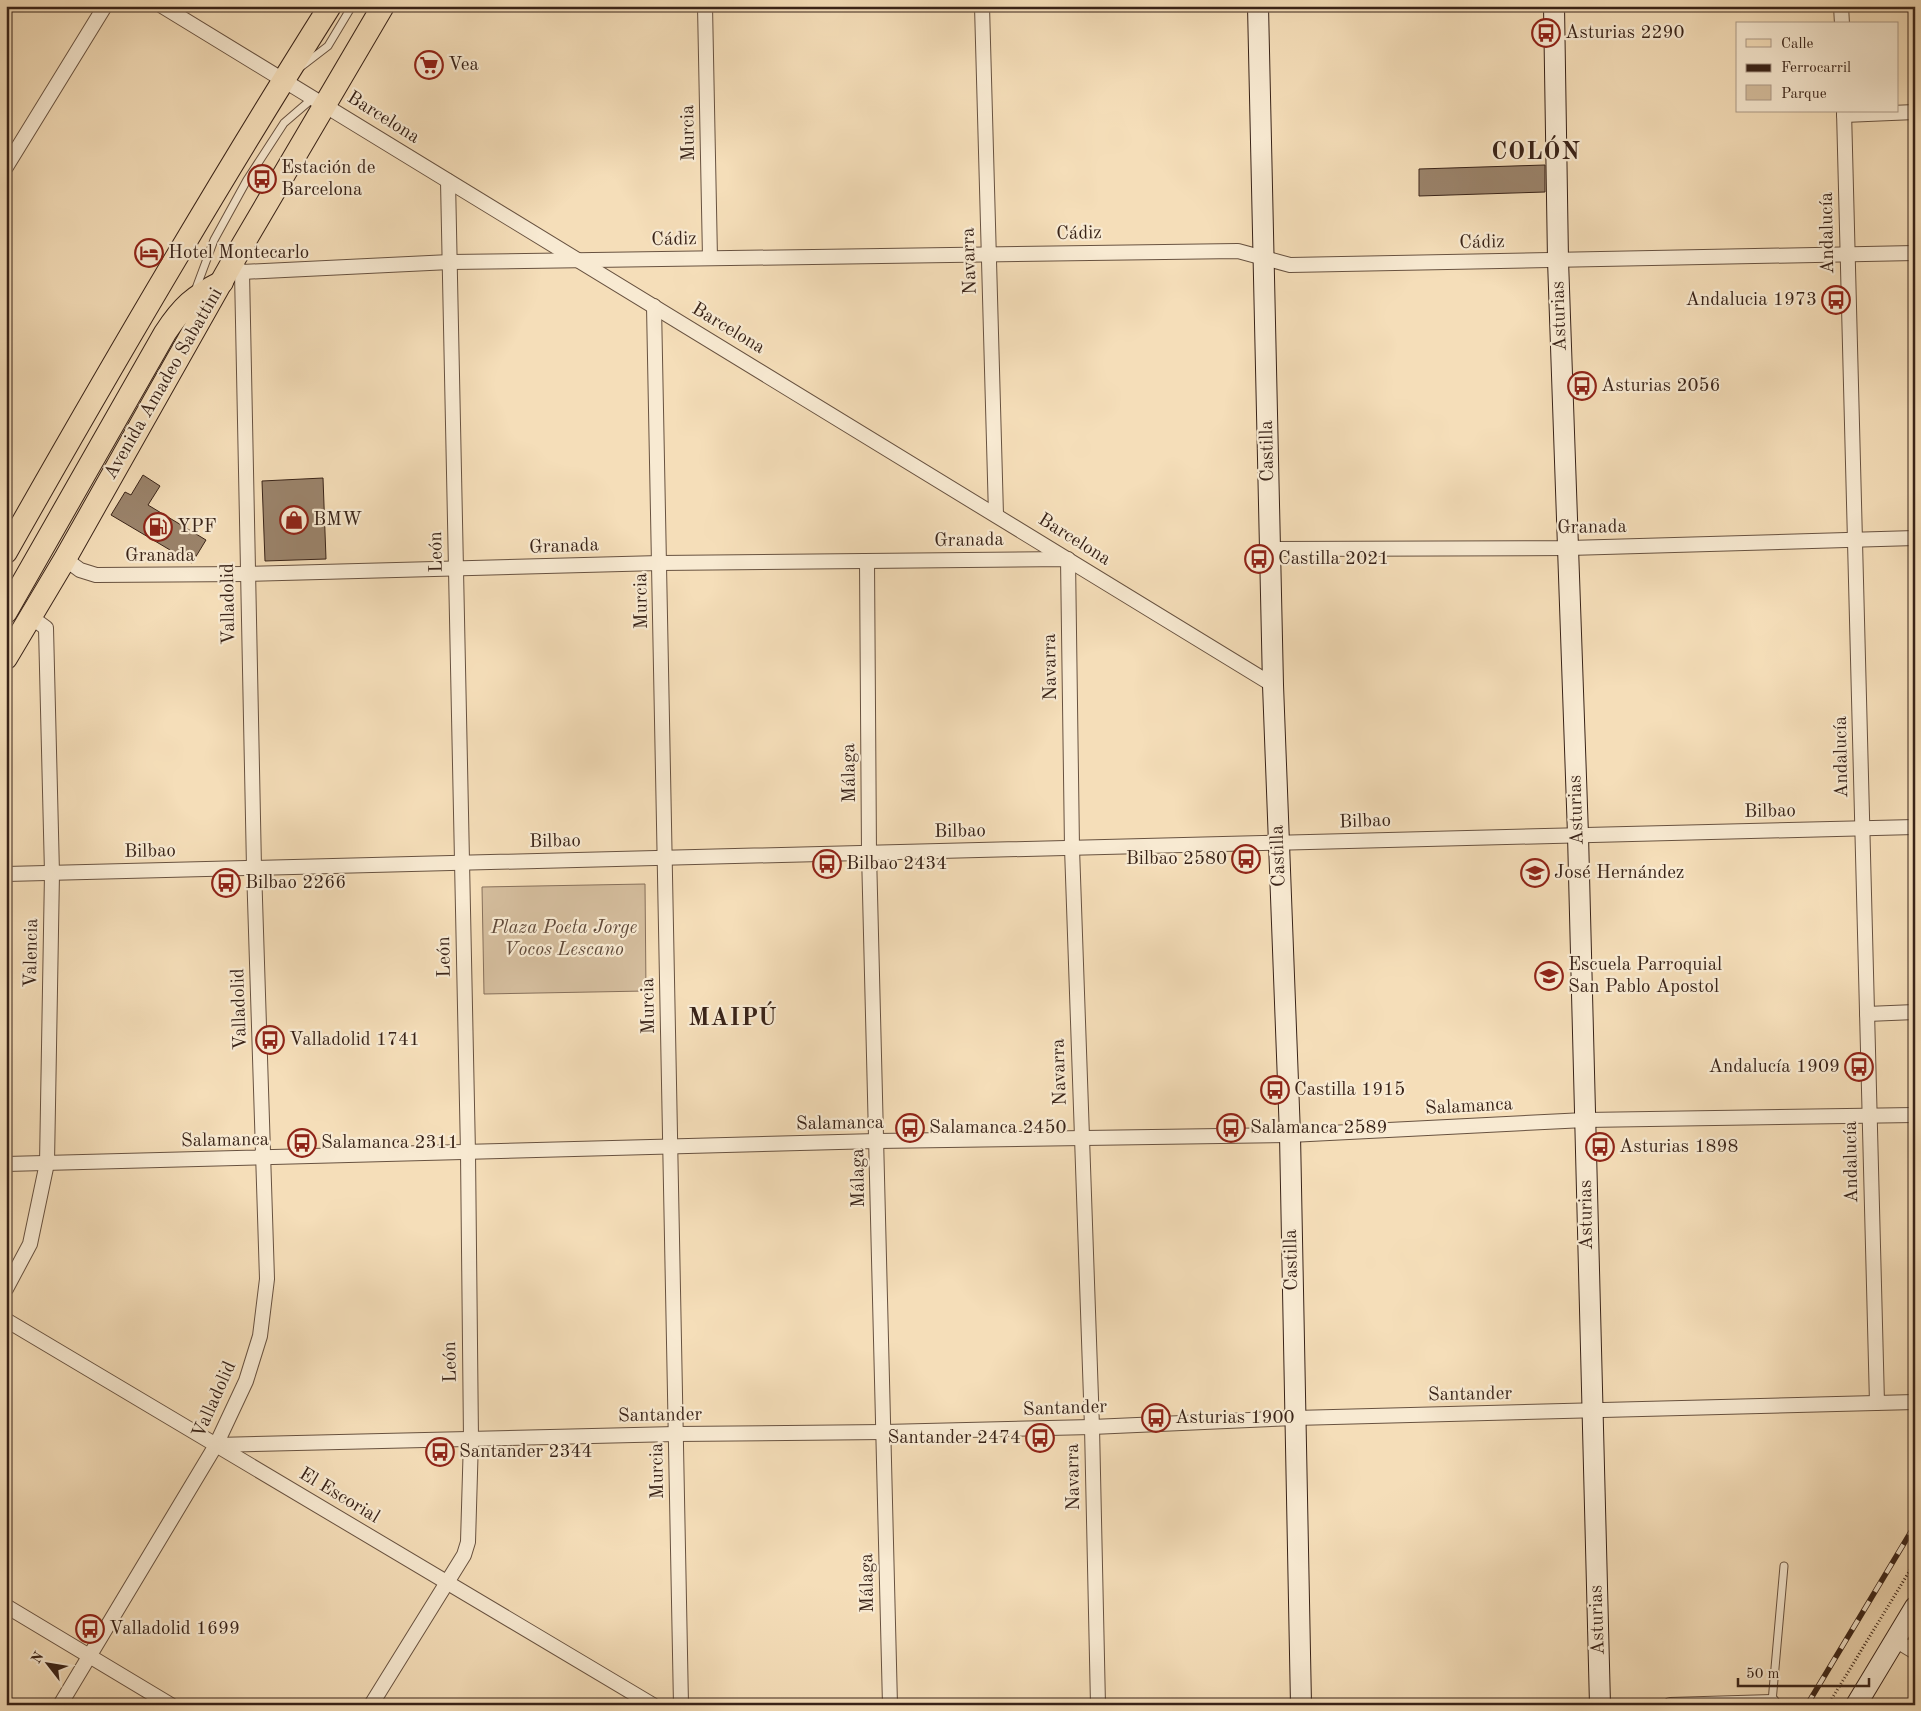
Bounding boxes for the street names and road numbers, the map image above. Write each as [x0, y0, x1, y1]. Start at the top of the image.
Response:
street label: Barcelona [343, 88, 423, 148]
street label: Murcia [679, 104, 699, 161]
street label: Andalucía [1818, 191, 1838, 274]
street label: Cádiz [1056, 224, 1102, 244]
street label: Navarra [959, 226, 981, 295]
street label: Cádiz [651, 230, 697, 250]
street label: Cádiz [1459, 233, 1505, 253]
street label: Asturias [1549, 281, 1571, 351]
street label: Avenida Amadeo Sabattini [101, 285, 227, 483]
street label: Barcelona [688, 300, 768, 358]
street label: Castilla [1258, 419, 1278, 482]
street label: Barcelona [1034, 510, 1114, 570]
street label: Granada [1557, 518, 1628, 538]
street label: León [427, 531, 447, 573]
street label: Granada [934, 531, 1005, 551]
street label: Granada [529, 536, 600, 558]
street label: Granada [125, 547, 196, 566]
street label: Valladolid [219, 563, 239, 645]
street label: Murcia [632, 572, 652, 629]
street label: Navarra [1041, 633, 1061, 701]
street label: Andalucía [1832, 715, 1852, 798]
street label: Málaga [840, 742, 860, 803]
street label: Asturias [1566, 775, 1588, 845]
street label: Bilbao [1744, 802, 1796, 822]
street label: Bilbao [1339, 812, 1391, 832]
street label: Bilbao [934, 822, 986, 842]
street label: Castilla [1268, 824, 1290, 887]
street label: Bilbao [529, 832, 581, 852]
street label: Bilbao [124, 842, 176, 862]
street label: Valencia [22, 917, 42, 988]
street label: León [435, 936, 455, 978]
street label: Valladolid [229, 968, 251, 1050]
street label: Murcia [639, 977, 659, 1034]
street label: Navarra [1049, 1037, 1071, 1106]
street label: Salamanca [1425, 1095, 1514, 1119]
street label: Salamanca [796, 1114, 885, 1134]
street label: Andalucía [1842, 1120, 1862, 1203]
street label: Salamanca [181, 1131, 270, 1151]
street label: Málaga [849, 1147, 869, 1208]
street label: Asturias [1577, 1180, 1597, 1250]
street label: Castilla [1282, 1228, 1302, 1291]
street label: León [441, 1341, 461, 1383]
street label: Valladolid [190, 1359, 240, 1441]
street label: Santander [1428, 1385, 1512, 1405]
street label: Santander [1023, 1398, 1108, 1420]
street label: Santander [618, 1406, 702, 1426]
street label: Murcia [648, 1442, 668, 1499]
street label: Navarra [1064, 1443, 1084, 1511]
street label: El Escorial [296, 1465, 382, 1527]
street label: Málaga [858, 1552, 878, 1613]
street label: Asturias [1587, 1585, 1609, 1655]

